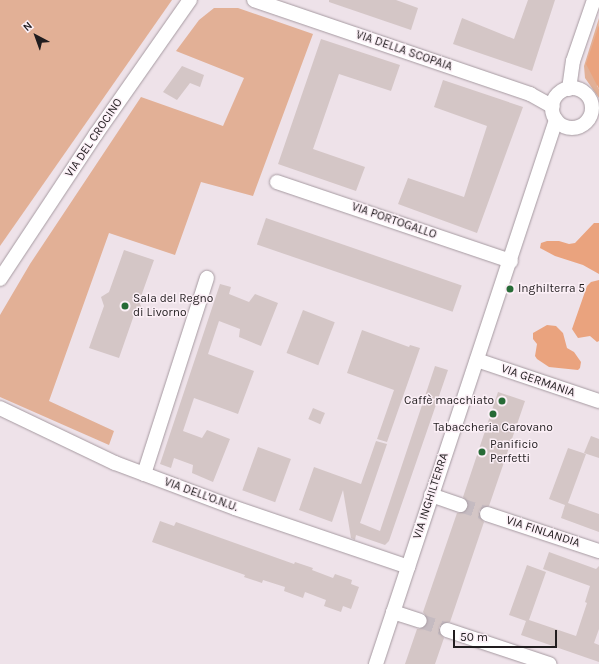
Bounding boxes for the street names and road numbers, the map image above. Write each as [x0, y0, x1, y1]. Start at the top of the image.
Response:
street label: VIA DELLA SCOPAIA [354, 28, 454, 74]
street label: VIA DEL CROCINO [62, 96, 126, 180]
street label: VIA PORTOGALLO [350, 200, 438, 242]
street label: VIA GERMANIA [499, 362, 577, 400]
street label: VIA INGHILTERRA [410, 451, 452, 541]
street label: VIA DELL'O.N.U. [162, 475, 240, 515]
street label: VIA FINLANDIA [504, 513, 582, 551]

